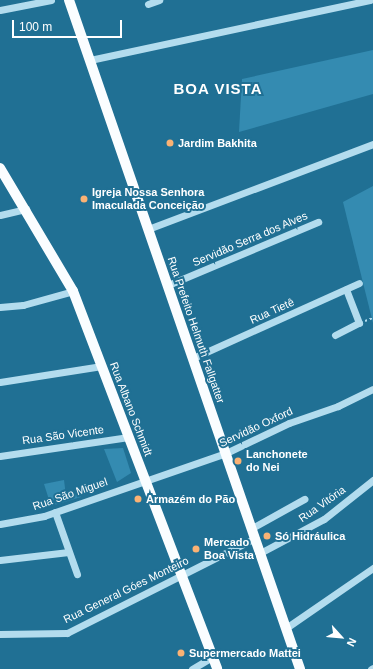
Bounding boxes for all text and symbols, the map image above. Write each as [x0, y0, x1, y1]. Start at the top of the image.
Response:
scale bar [14, 12, 124, 38]
text: 100 m [19, 20, 52, 34]
district label: BOA VISTA [173, 80, 263, 98]
place label: Jardim Bakhita [178, 136, 257, 150]
marker: Jardim Bakhita [165, 138, 175, 148]
place label: Igreja Nossa Senhora Imaculada Conceição [92, 186, 204, 212]
marker: Igreja Nossa Senhora Imaculada Conceição [79, 194, 89, 204]
street label: Servidão Serra dos Alves [190, 209, 310, 269]
street label: Rua Prefeito Helmuth Fallgatter [165, 255, 227, 405]
street label: Rua Tietê [248, 295, 296, 327]
street label: Rua Albano Schmidt [107, 360, 155, 458]
street label: Servidão Oxford [217, 404, 295, 450]
street label: Rua São Vicente [21, 423, 105, 447]
place label: Lanchonete do Nei [246, 448, 308, 474]
marker: Lanchonete do Nei [233, 456, 243, 466]
street label: Rua São Miguel [31, 475, 109, 513]
street label: Rua Vitória [296, 483, 348, 525]
place label: Armazém do Pão [146, 492, 235, 506]
marker: Armazém do Pão [133, 494, 143, 504]
place label: Só Hidráulica [275, 529, 345, 543]
marker: Só Hidráulica [262, 531, 272, 541]
place label: Mercado Boa Vista [204, 536, 254, 562]
marker: Mercado Boa Vista [191, 544, 201, 554]
street label: Rua General Góes Monteiro [61, 554, 191, 626]
north arrow [321, 617, 361, 657]
text: N [345, 636, 359, 649]
place label: Supermercado Mattei [189, 646, 301, 660]
marker: Supermercado Mattei [176, 648, 186, 658]

